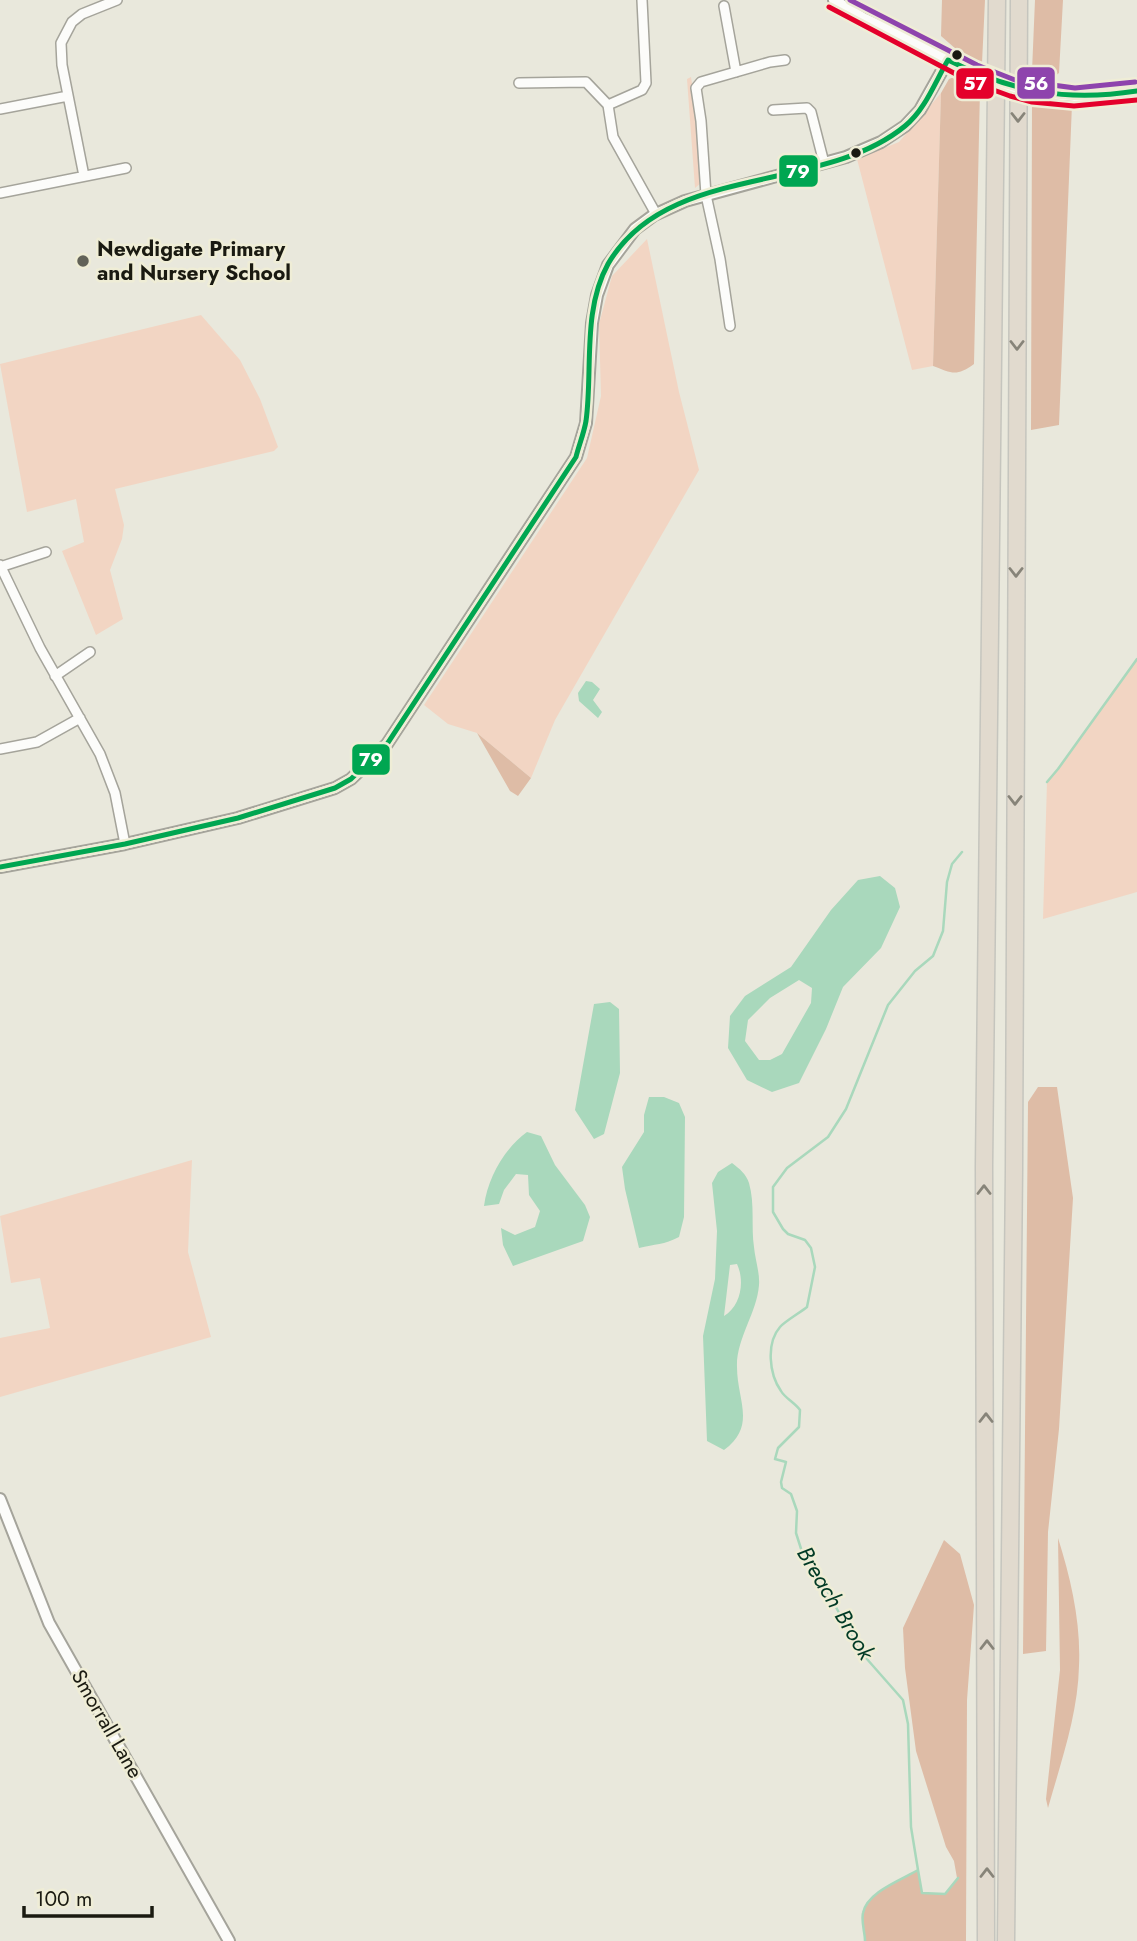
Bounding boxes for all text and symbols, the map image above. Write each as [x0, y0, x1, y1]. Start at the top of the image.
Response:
unlabelled marker [950, 48, 964, 62]
line badge: 56 [1016, 66, 1056, 100]
line badge: 57 [955, 67, 995, 100]
text: 57 [963, 70, 987, 97]
text: 56 [1024, 70, 1048, 97]
one-way arrow [1010, 112, 1026, 123]
unlabelled marker [849, 146, 863, 160]
line badge: 79 [778, 154, 819, 188]
text: 79 [786, 158, 810, 185]
place label: Newdigate Primary and Nursery School [97, 234, 291, 288]
marker: Newdigate Primary and Nursery School [75, 253, 91, 269]
one-way arrow [1009, 340, 1025, 350]
one-way arrow [1008, 567, 1024, 578]
line badge: 79 [351, 743, 391, 776]
text: 79 [359, 746, 383, 773]
one-way arrow [1007, 795, 1023, 805]
one-way arrow [977, 1185, 992, 1196]
one-way arrow [978, 1412, 994, 1423]
water label: Breach Brook [789, 1540, 884, 1667]
one-way arrow [979, 1640, 995, 1650]
street label: Smorrall Lane [64, 1664, 150, 1784]
one-way arrow [979, 1867, 995, 1878]
scale bar [24, 1874, 152, 1918]
text: 100 m [35, 1884, 92, 1914]

